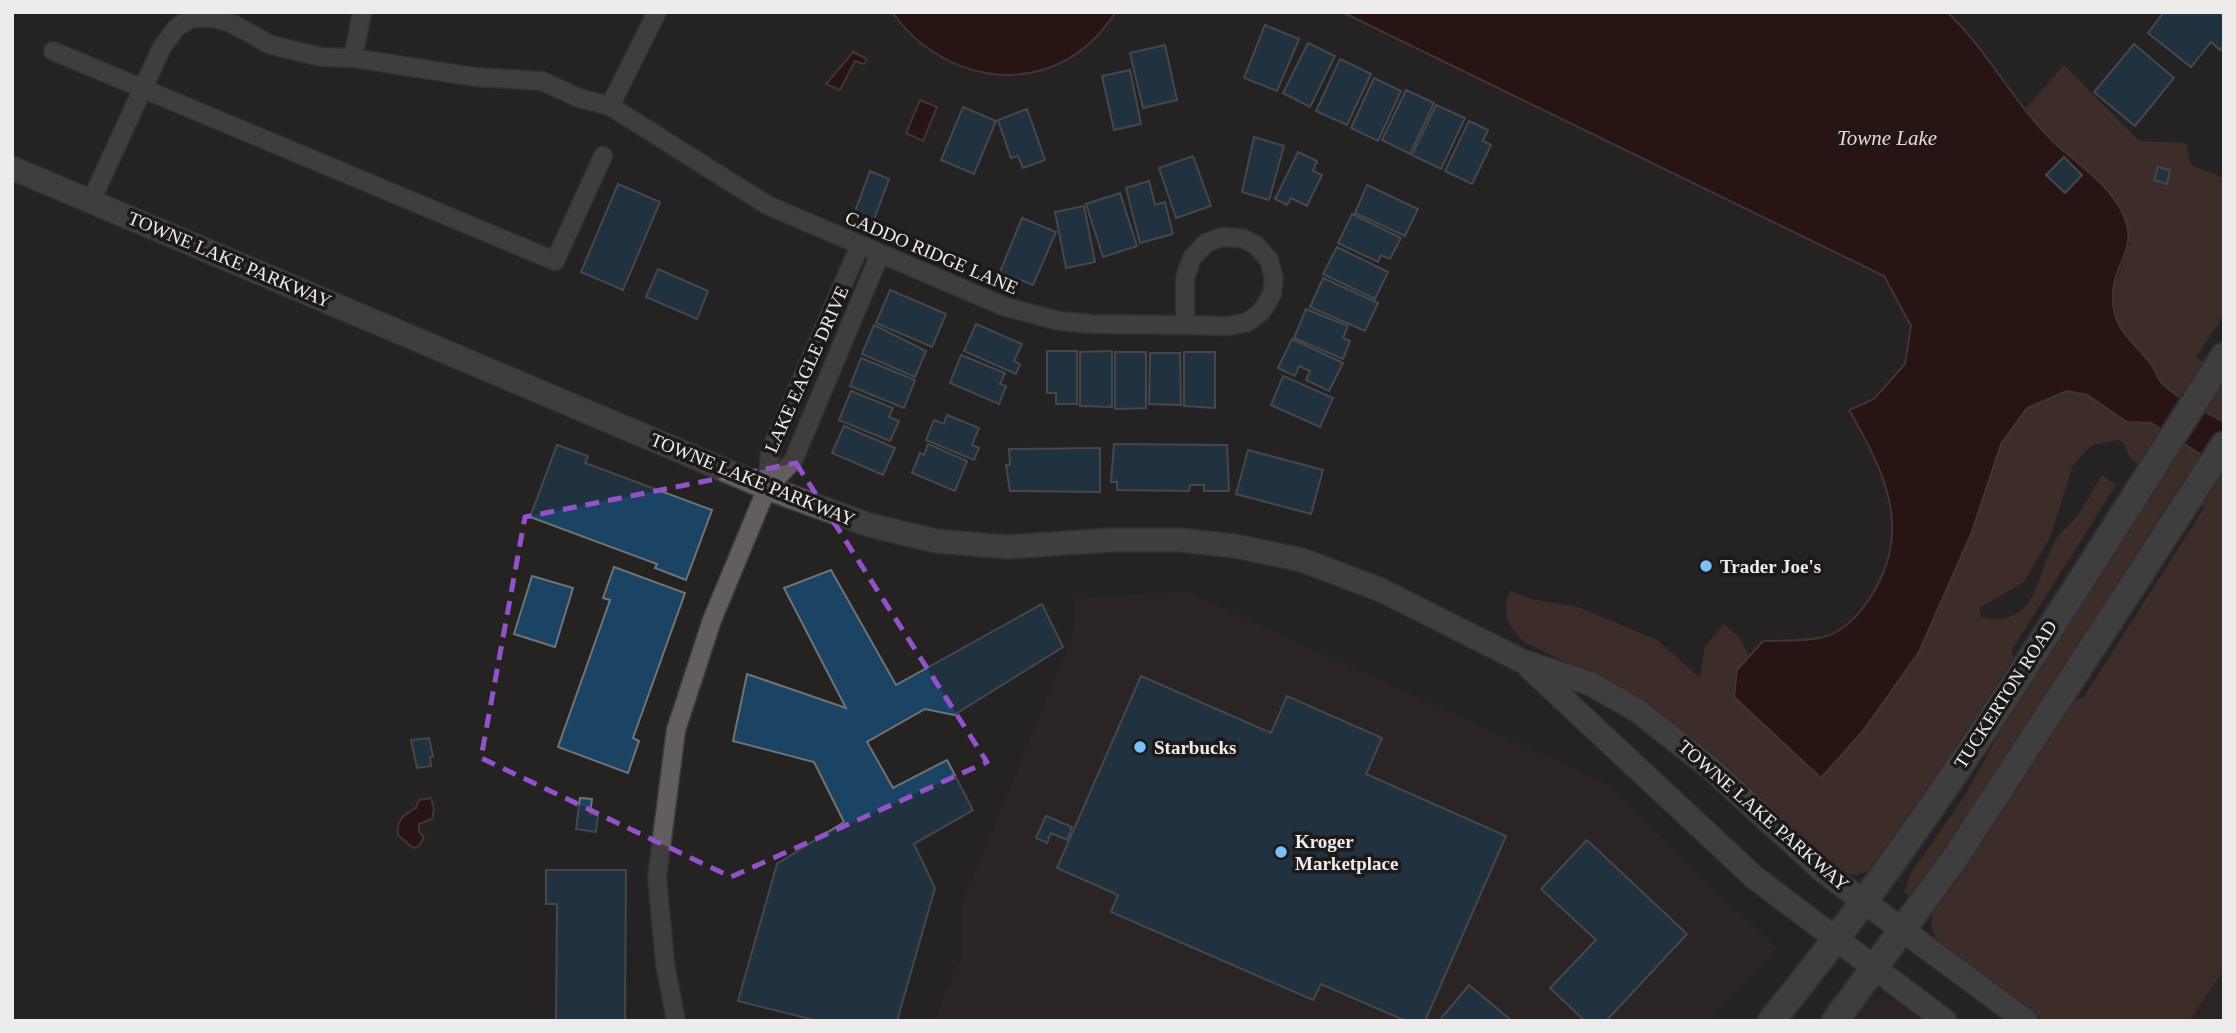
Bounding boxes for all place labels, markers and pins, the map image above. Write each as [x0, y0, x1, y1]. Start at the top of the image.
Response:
place label: Trader Joe's [1720, 556, 1821, 577]
marker: Trader Joe's [1698, 558, 1714, 574]
place label: Starbucks [1154, 737, 1236, 758]
marker: Starbucks [1132, 739, 1148, 755]
place label: Kroger Marketplace [1295, 831, 1398, 874]
marker: Kroger Marketplace [1273, 844, 1289, 860]

